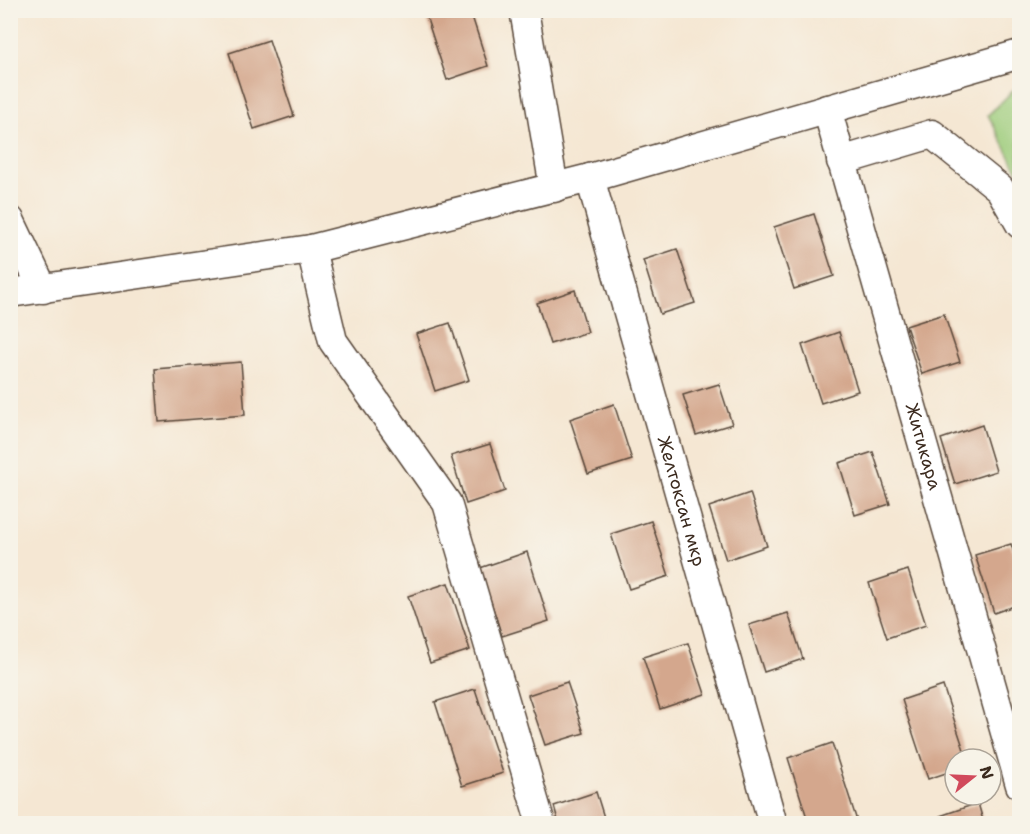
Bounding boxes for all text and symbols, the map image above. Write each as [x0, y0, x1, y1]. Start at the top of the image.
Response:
street label: Житикара [900, 400, 947, 493]
street label: Желтоксан мкр [652, 433, 711, 569]
north arrow [943, 747, 1003, 807]
text: N [975, 763, 999, 782]

